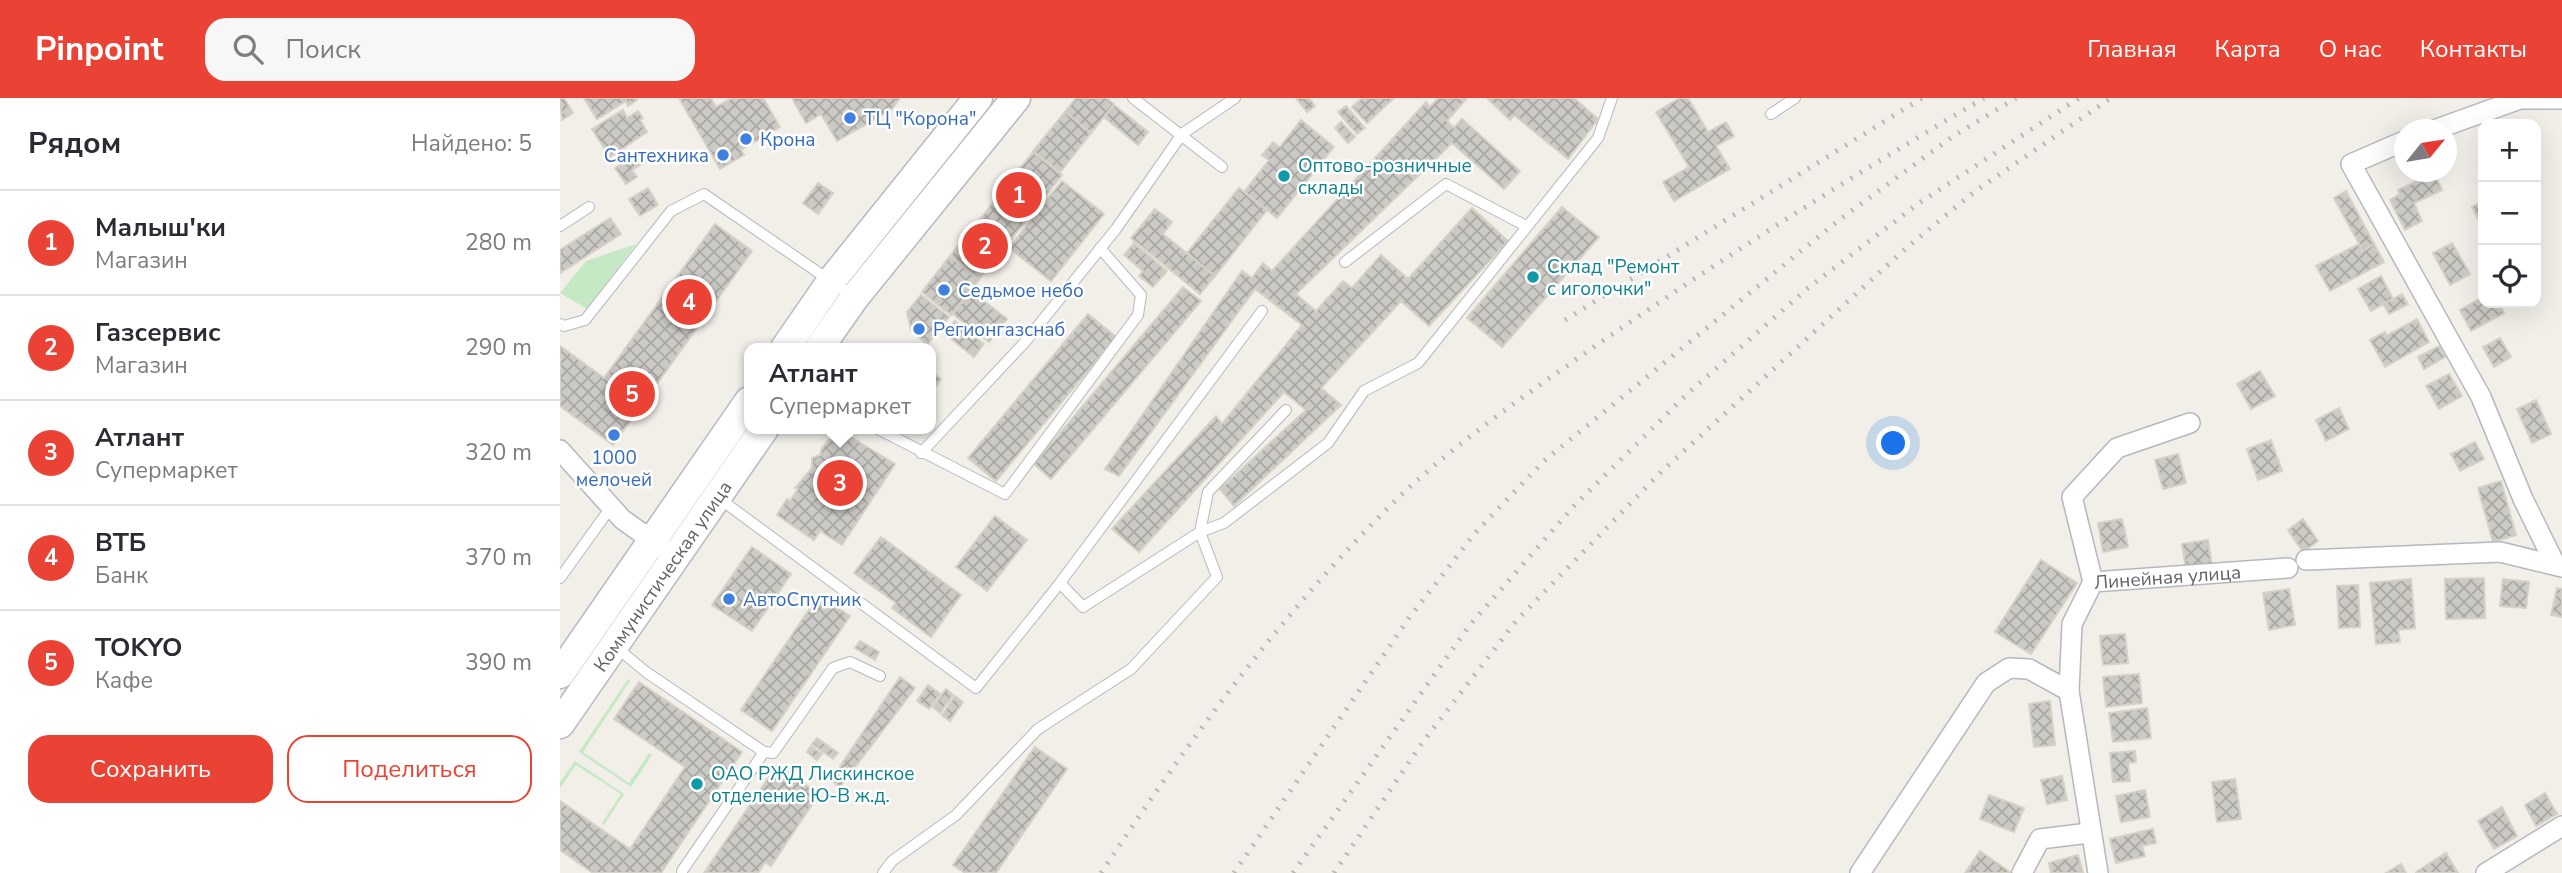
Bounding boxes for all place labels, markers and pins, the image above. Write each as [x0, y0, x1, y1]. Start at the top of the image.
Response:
place label: ТЦ "Корона" [864, 106, 976, 132]
marker: ТЦ "Корона" [842, 110, 858, 126]
place label: Крона [760, 127, 816, 153]
marker: Крона [738, 131, 754, 147]
place label: Сантехника [604, 143, 709, 169]
marker: Сантехника [715, 147, 731, 163]
place label: Оптово-розничные склады [1298, 153, 1472, 201]
marker: Оптово-розничные склады [1276, 168, 1292, 184]
pin: 1 [996, 169, 1042, 221]
pin: 2 [962, 220, 1008, 272]
place label: Склад "Ремонт с иголочки" [1547, 254, 1680, 302]
marker: Склад "Ремонт с иголочки" [1525, 269, 1541, 285]
pin: 4 [666, 276, 712, 328]
place label: Седьмое небо [958, 278, 1084, 304]
marker: Седьмое небо [936, 282, 952, 298]
place label: Регионгазснаб [933, 317, 1065, 343]
marker: Регионгазснаб [911, 321, 927, 337]
pin: 5 [609, 368, 655, 420]
marker: 1000 мелочей [606, 427, 622, 443]
place label: 1000 мелочей [576, 445, 652, 493]
pin: 3 [817, 457, 863, 509]
place label: АвтоСпутник [743, 587, 861, 613]
marker: АвтоСпутник [721, 591, 737, 607]
place label: ОАО РЖД Лискинское отделение Ю-В ж.д. [711, 761, 915, 809]
marker: ОАО РЖД Лискинское отделение Ю-В ж.д. [689, 776, 705, 792]

